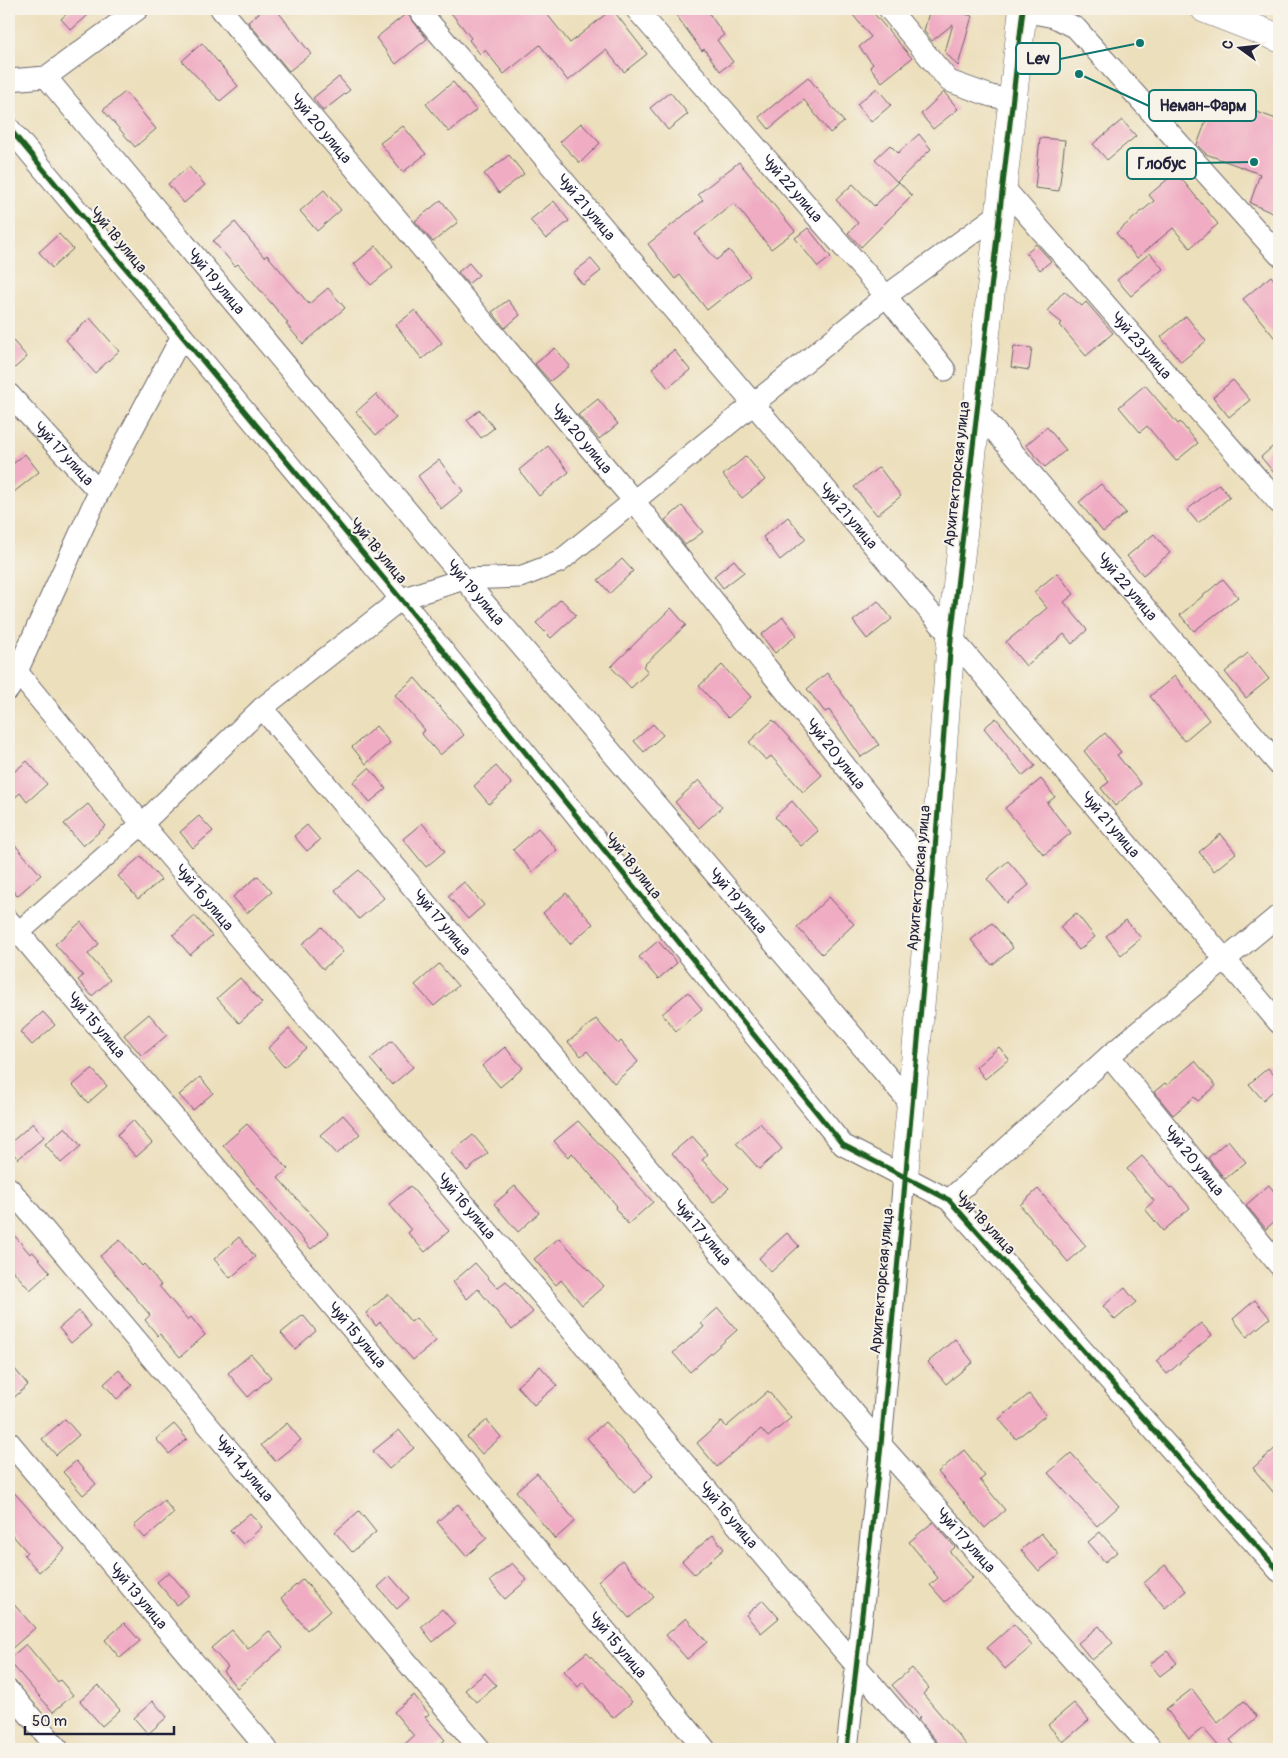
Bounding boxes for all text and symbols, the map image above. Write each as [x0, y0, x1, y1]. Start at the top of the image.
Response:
north arrow [1216, 22, 1266, 72]
text: С [1219, 38, 1237, 51]
callout: Lev [1016, 43, 1060, 74]
text: Lev [1026, 49, 1050, 69]
street label: Чуй 20 улица [287, 90, 356, 167]
callout: Неман-Фарм [1149, 90, 1256, 121]
text: Неман-Фарм [1159, 96, 1247, 116]
callout: Глобус [1127, 148, 1196, 179]
street label: Чуй 22 улица [758, 151, 827, 226]
text: Глобус [1138, 154, 1186, 174]
street label: Чуй 21 улица [553, 170, 620, 244]
street label: Чуй 18 улица [85, 203, 151, 277]
street label: Чуй 19 улица [183, 245, 249, 318]
street label: Чуй 23 улица [1107, 308, 1176, 383]
street label: Чуй 20 улица [547, 400, 616, 477]
street label: Архитекторская улица [940, 400, 974, 548]
street label: Чуй 17 улица [30, 418, 98, 490]
street label: Чуй 21 улица [815, 479, 882, 553]
street label: Чуй 18 улица [345, 514, 411, 588]
street label: Чуй 22 улица [1093, 549, 1162, 625]
street label: Чуй 19 улица [442, 556, 509, 629]
street label: Чуй 20 улица [802, 715, 870, 793]
street label: Чуй 21 улица [1077, 788, 1144, 862]
street label: Архитекторская улица [903, 804, 935, 952]
street label: Чуй 18 улица [600, 829, 666, 903]
street label: Чуй 16 улица [171, 860, 238, 935]
street label: Чуй 19 улица [705, 864, 771, 938]
street label: Чуй 17 улица [409, 886, 475, 959]
street label: Чуй 15 улица [63, 988, 130, 1062]
street label: Чуй 20 улица [1160, 1122, 1228, 1200]
street label: Чуй 16 улица [433, 1169, 500, 1243]
street label: Чуй 18 улица [951, 1187, 1019, 1259]
street label: Чуй 17 улица [669, 1196, 736, 1269]
street label: Архитекторская улица [866, 1207, 898, 1355]
street label: Чуй 15 улица [324, 1298, 390, 1372]
street label: Чуй 14 улица [211, 1431, 278, 1505]
street label: Чуй 16 улица [695, 1478, 762, 1552]
street label: Чуй 17 улица [932, 1504, 1000, 1577]
street label: Чуй 13 улица [105, 1559, 172, 1633]
street label: Чуй 15 улица [585, 1608, 651, 1682]
scale bar [25, 1703, 174, 1735]
text: 50 m [32, 1712, 67, 1731]

